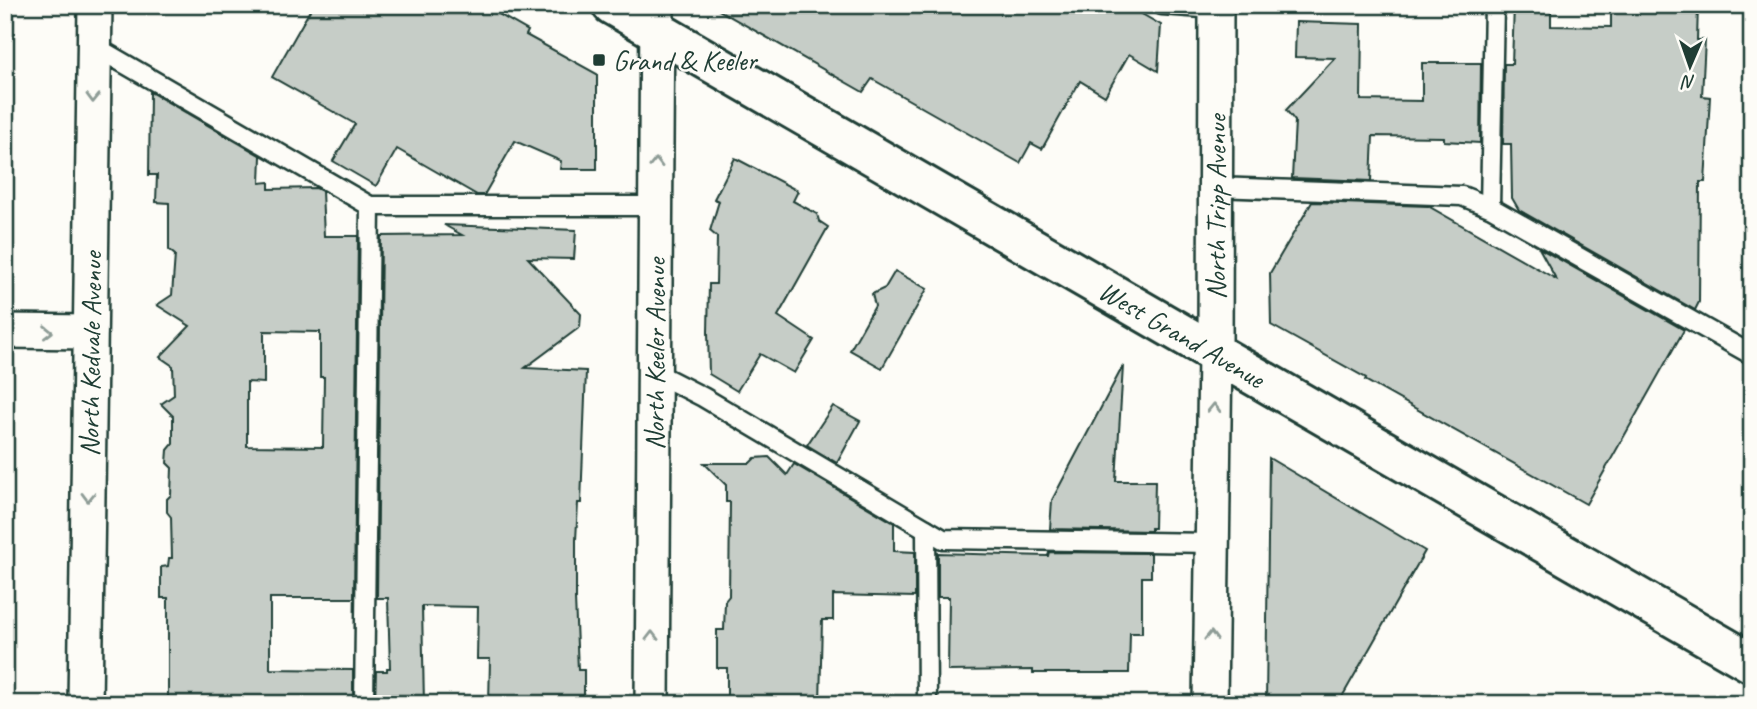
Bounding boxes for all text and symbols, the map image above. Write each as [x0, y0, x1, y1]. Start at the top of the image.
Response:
north arrow [1656, 32, 1726, 102]
place label: Grand & Keeler [613, 43, 759, 78]
marker: Grand & Keeler [591, 52, 607, 68]
text: N [1680, 70, 1696, 94]
one-way arrow [85, 93, 101, 104]
street label: North Tripp Avenue [1198, 113, 1234, 300]
one-way arrow [648, 157, 664, 168]
street label: North Kedvale Avenue [72, 250, 109, 457]
street label: North Keeler Avenue [637, 256, 673, 450]
street label: West Grand Avenue [1093, 273, 1272, 397]
one-way arrow [42, 324, 53, 339]
one-way arrow [1206, 402, 1222, 413]
one-way arrow [80, 492, 96, 503]
one-way arrow [644, 630, 660, 640]
one-way arrow [1203, 630, 1219, 640]

